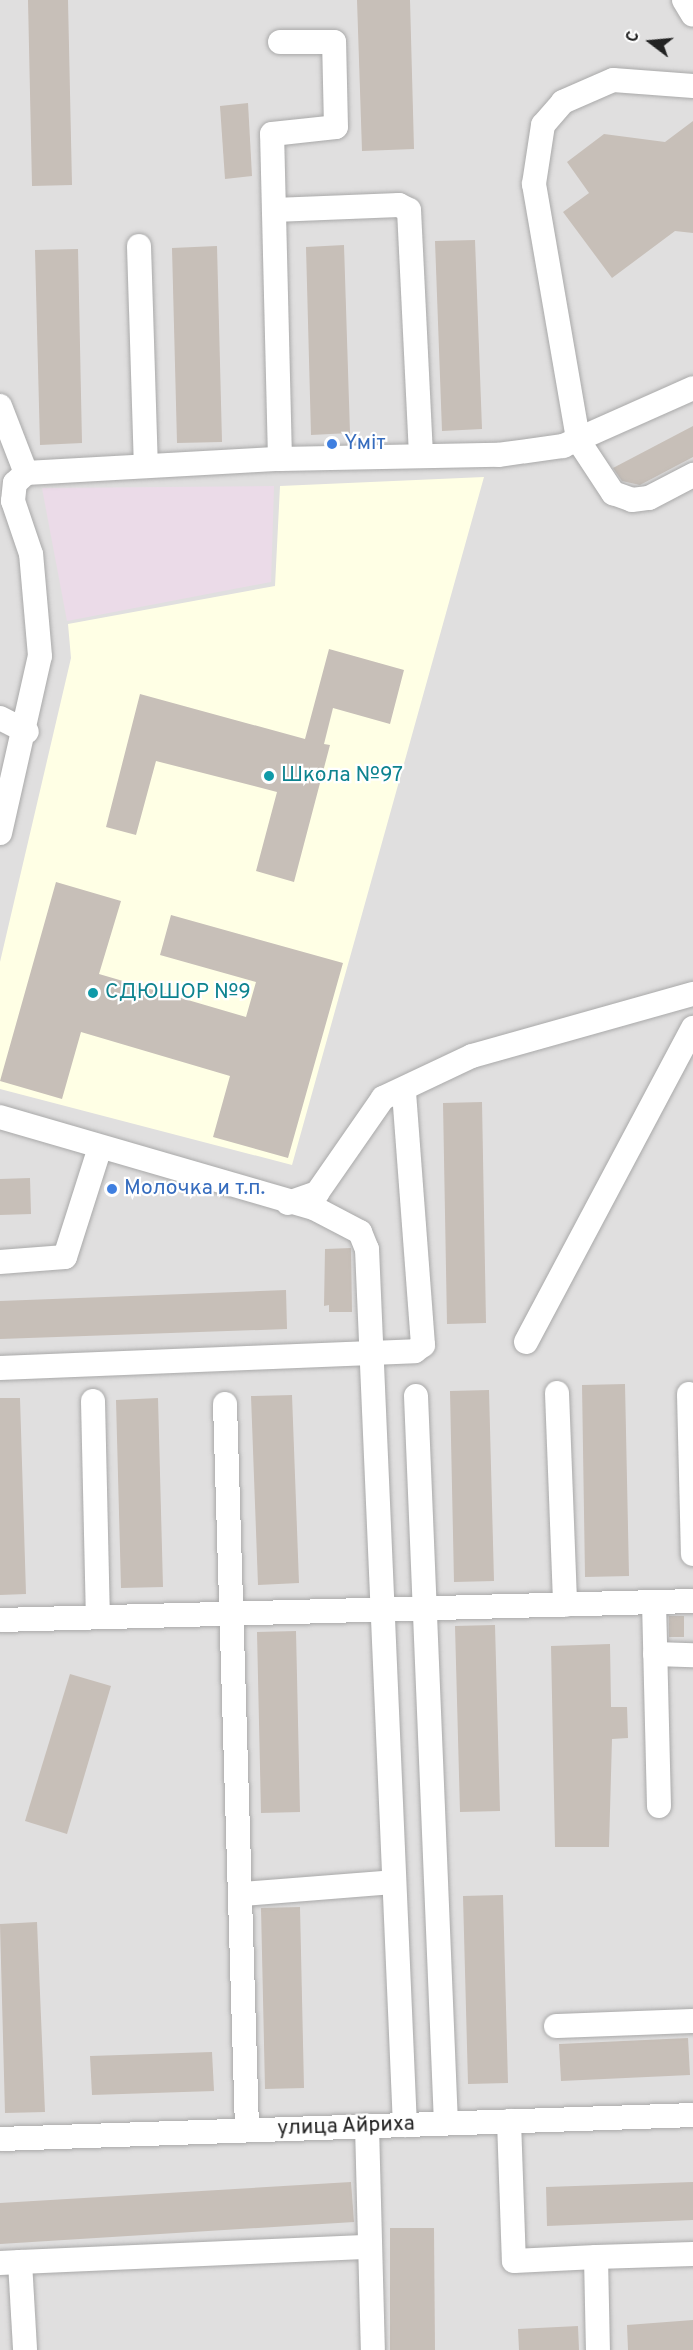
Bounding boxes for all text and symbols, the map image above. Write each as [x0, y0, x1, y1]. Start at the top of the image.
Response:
north arrow [621, 12, 681, 72]
text: С [623, 29, 645, 45]
place label: Үміт [344, 431, 386, 457]
marker: Үміт [325, 437, 339, 451]
place label: Школа №97 [281, 763, 403, 789]
marker: Школа №97 [262, 769, 276, 783]
place label: СДЮШОР №9 [105, 980, 251, 1006]
marker: СДЮШОР №9 [86, 986, 100, 1000]
place label: Молочка и т.п. [124, 1176, 265, 1202]
marker: Молочка и т.п. [105, 1182, 119, 1196]
street label: улица Айриха [276, 2112, 416, 2142]

